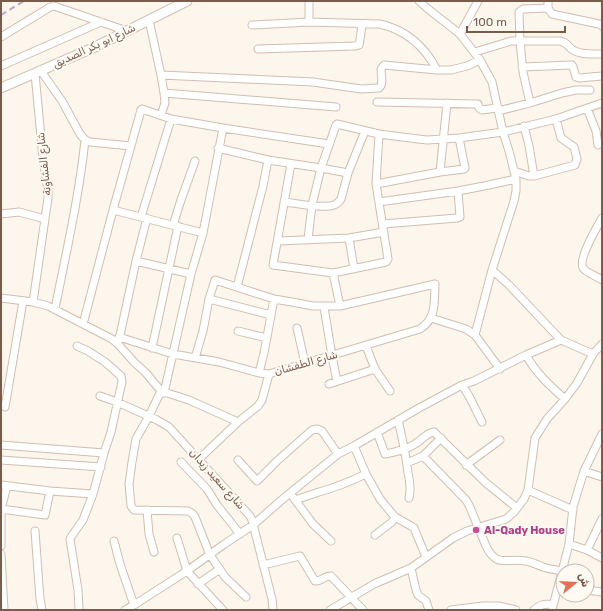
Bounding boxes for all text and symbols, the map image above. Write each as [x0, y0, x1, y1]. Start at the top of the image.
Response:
scale bar [467, 8, 565, 34]
text: 100 m [473, 15, 507, 29]
street label: شارع ابو بكر الصديق [51, 21, 138, 73]
street label: شارع الفشاونة [34, 131, 56, 196]
street label: شارع الطفشان [273, 348, 340, 380]
street label: شارع سعيد زيدان [185, 446, 248, 513]
place label: Al-Qady House [484, 524, 565, 537]
marker: Al-Qady House [471, 525, 481, 535]
north arrow [555, 563, 595, 603]
text: ش [576, 571, 592, 589]

